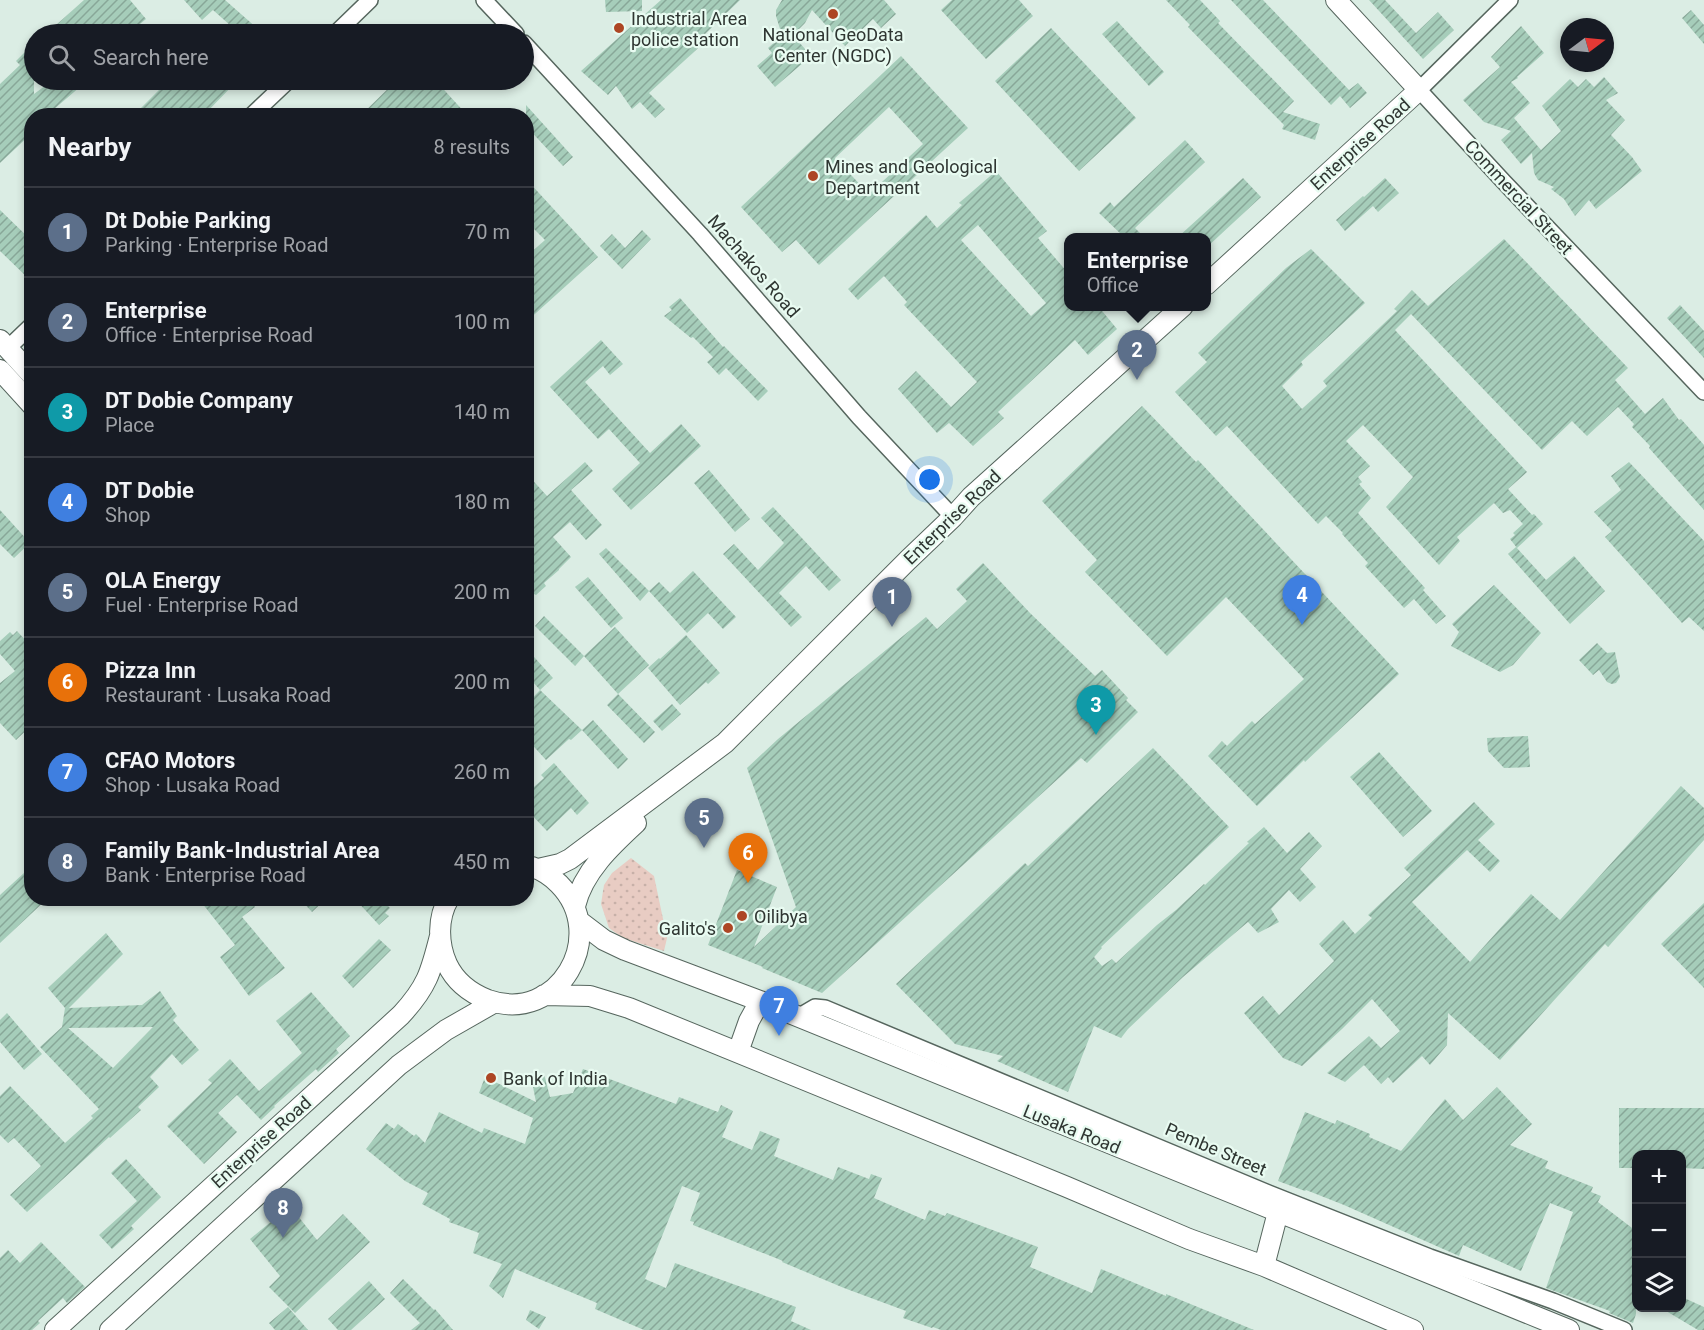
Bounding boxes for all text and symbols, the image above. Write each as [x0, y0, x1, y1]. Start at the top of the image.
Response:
marker: National GeoData Center (NGDC) [826, 7, 840, 21]
place label: Industrial Area police station [631, 8, 747, 50]
north arrow [1560, 18, 1614, 72]
marker: Industrial Area police station [612, 21, 626, 35]
search box [24, 24, 534, 90]
place label: National GeoData Center (NGDC) [762, 24, 904, 67]
icon: search [45, 41, 78, 74]
text: Search here [93, 45, 209, 70]
street label: Enterprise Road [1306, 94, 1414, 194]
text: Nearby [48, 132, 131, 162]
text: 8 results [434, 135, 510, 159]
street label: Commercial Street [1461, 135, 1578, 259]
place label: Mines and Geological Department [825, 156, 997, 198]
marker: Mines and Geological Department [806, 169, 820, 183]
text: Dt Dobie Parking [105, 208, 271, 233]
street label: Machakos Road [704, 210, 804, 322]
text: 1 [62, 220, 73, 244]
text: 70 m [465, 220, 510, 244]
text: Parking · Enterprise Road [105, 233, 329, 257]
popup [1064, 233, 1211, 311]
text: Enterprise [1087, 248, 1188, 273]
text: Office [1087, 273, 1139, 297]
text: Enterprise [105, 298, 207, 323]
text: 2 [62, 310, 73, 334]
text: 100 m [454, 310, 510, 334]
text: Office · Enterprise Road [105, 323, 313, 347]
pin: 2 [1118, 330, 1156, 380]
text: DT Dobie Company [105, 388, 293, 413]
text: 3 [62, 400, 73, 424]
text: 140 m [454, 400, 510, 424]
text: Place [105, 413, 154, 437]
street label: Enterprise Road [899, 465, 1005, 569]
your location [915, 465, 944, 494]
text: DT Dobie [105, 478, 194, 503]
text: 4 [62, 490, 73, 514]
text: 180 m [454, 490, 510, 514]
text: Shop [105, 503, 151, 527]
text: OLA Energy [105, 568, 221, 593]
pin: 4 [1282, 576, 1322, 625]
pin: 1 [872, 578, 912, 627]
text: 5 [62, 580, 73, 604]
text: 200 m [454, 580, 510, 604]
text: Fuel · Enterprise Road [105, 593, 298, 617]
text: Pizza Inn [105, 658, 196, 683]
text: 6 [62, 670, 73, 694]
text: 200 m [454, 670, 510, 694]
text: Restaurant · Lusaka Road [105, 683, 331, 707]
pin: 3 [1076, 686, 1116, 735]
text: CFAO Motors [105, 748, 235, 773]
text: 7 [62, 760, 73, 784]
text: 260 m [454, 760, 510, 784]
text: Shop · Lusaka Road [105, 773, 280, 797]
pin: 5 [684, 798, 724, 848]
pin: 6 [728, 834, 768, 883]
text: Family Bank-Industrial Area [105, 838, 380, 863]
text: 8 [62, 850, 73, 874]
text: 450 m [454, 850, 510, 874]
text: Bank · Enterprise Road [105, 863, 306, 887]
place label: Oilibya [754, 906, 808, 927]
marker: Oilibya [735, 909, 749, 923]
place label: Galito's [659, 918, 716, 939]
marker: Galito's [721, 921, 735, 935]
pin: 7 [760, 986, 798, 1036]
place label: Bank of India [503, 1068, 608, 1089]
marker: Bank of India [484, 1071, 498, 1085]
street label: Enterprise Road [207, 1092, 315, 1192]
street label: Lusaka Road [1020, 1100, 1124, 1158]
street label: Pembe Street [1162, 1118, 1270, 1180]
map controls [1632, 1150, 1686, 1312]
button: + [1632, 1150, 1686, 1204]
pin: 8 [264, 1188, 302, 1238]
button: − [1632, 1204, 1686, 1258]
button: layers [1632, 1258, 1686, 1312]

